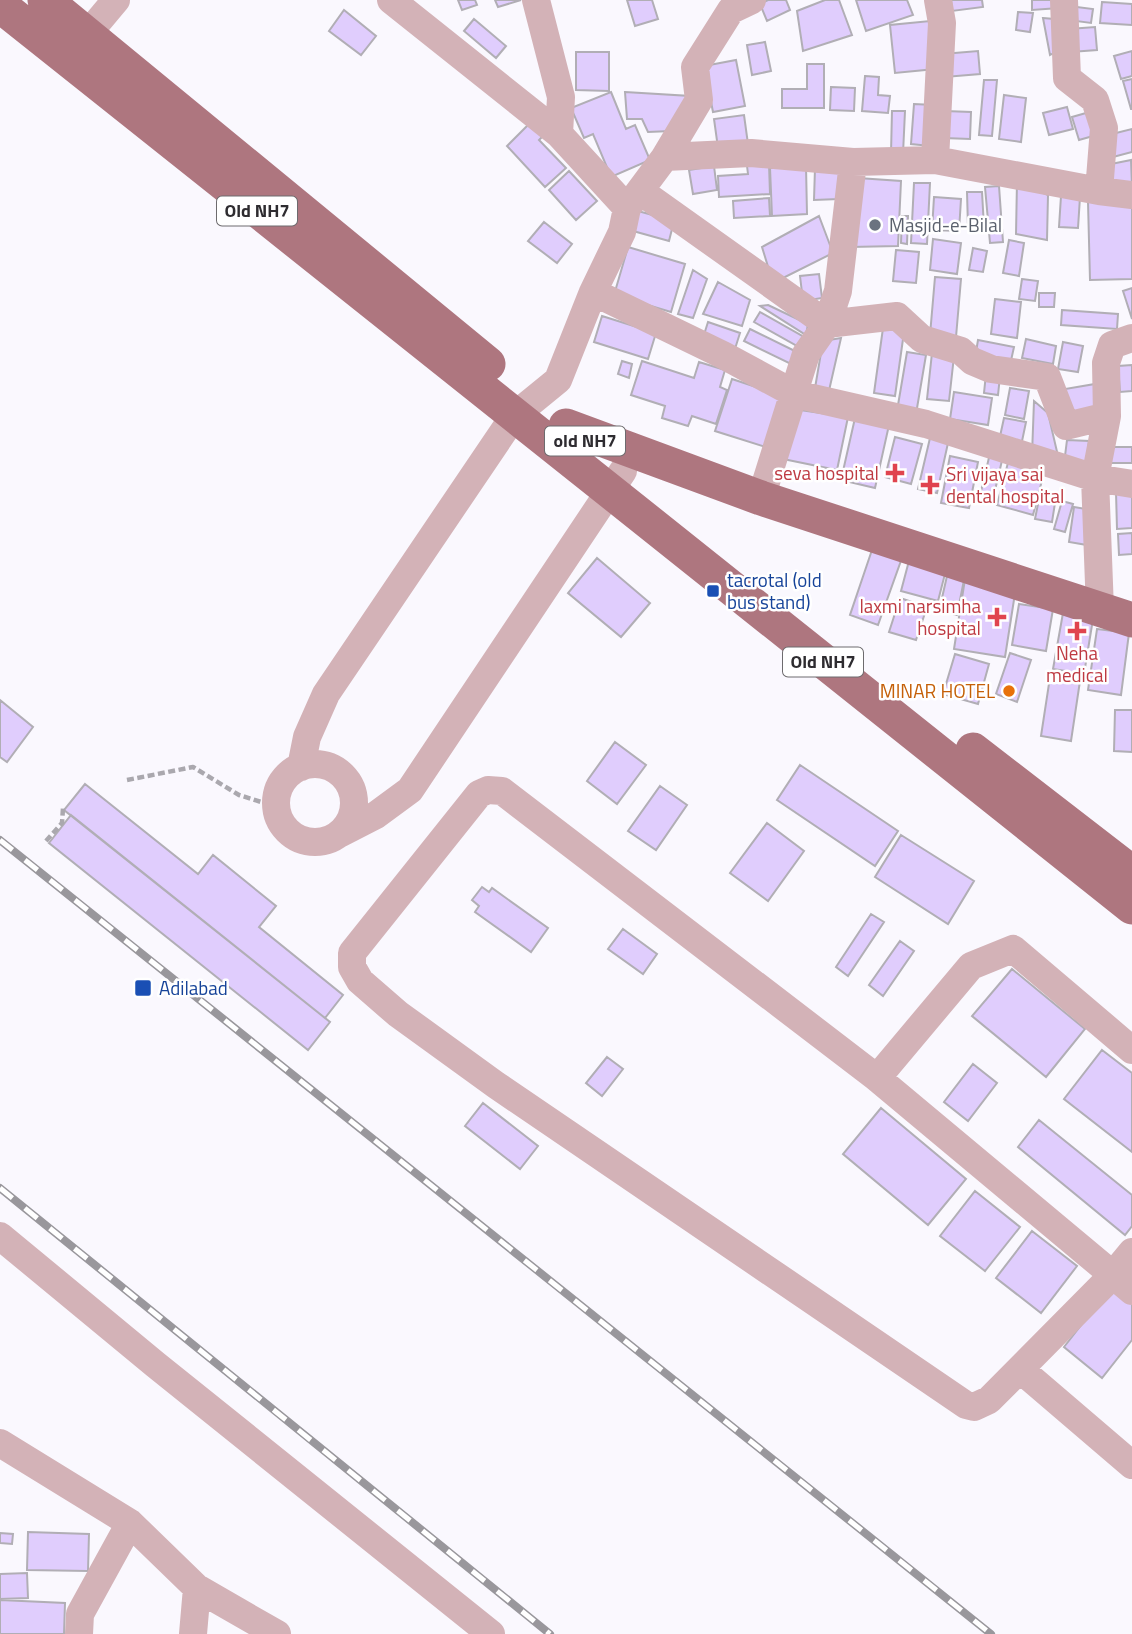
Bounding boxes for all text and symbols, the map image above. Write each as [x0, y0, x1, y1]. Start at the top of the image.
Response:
road number: Old NH7 [217, 196, 297, 226]
place label: Masjid-e-Bilal [889, 210, 1002, 239]
marker: Masjid-e-Bilal [867, 217, 883, 233]
road number: old NH7 [545, 426, 625, 456]
place label: seva hospital [774, 458, 879, 487]
place label: Sri vijaya sai dental hospital [946, 459, 1064, 510]
marker: seva hospital [885, 463, 905, 483]
marker: Sri vijaya sai dental hospital [920, 475, 940, 495]
place label: tacrotal (old bus stand) [727, 565, 822, 616]
marker: tacrotal (old bus stand) [705, 583, 721, 599]
place label: laxmi narsimha hospital [859, 591, 981, 642]
marker: laxmi narsimha hospital [987, 607, 1007, 627]
marker: Neha medical [1069, 623, 1085, 639]
place label: Neha medical [1046, 638, 1108, 689]
road number: Old NH7 [783, 648, 863, 676]
place label: MINAR HOTEL [880, 676, 995, 705]
marker: MINAR HOTEL [1001, 683, 1017, 699]
place label: Adilabad [159, 973, 228, 1002]
marker: Adilabad [133, 978, 153, 998]

